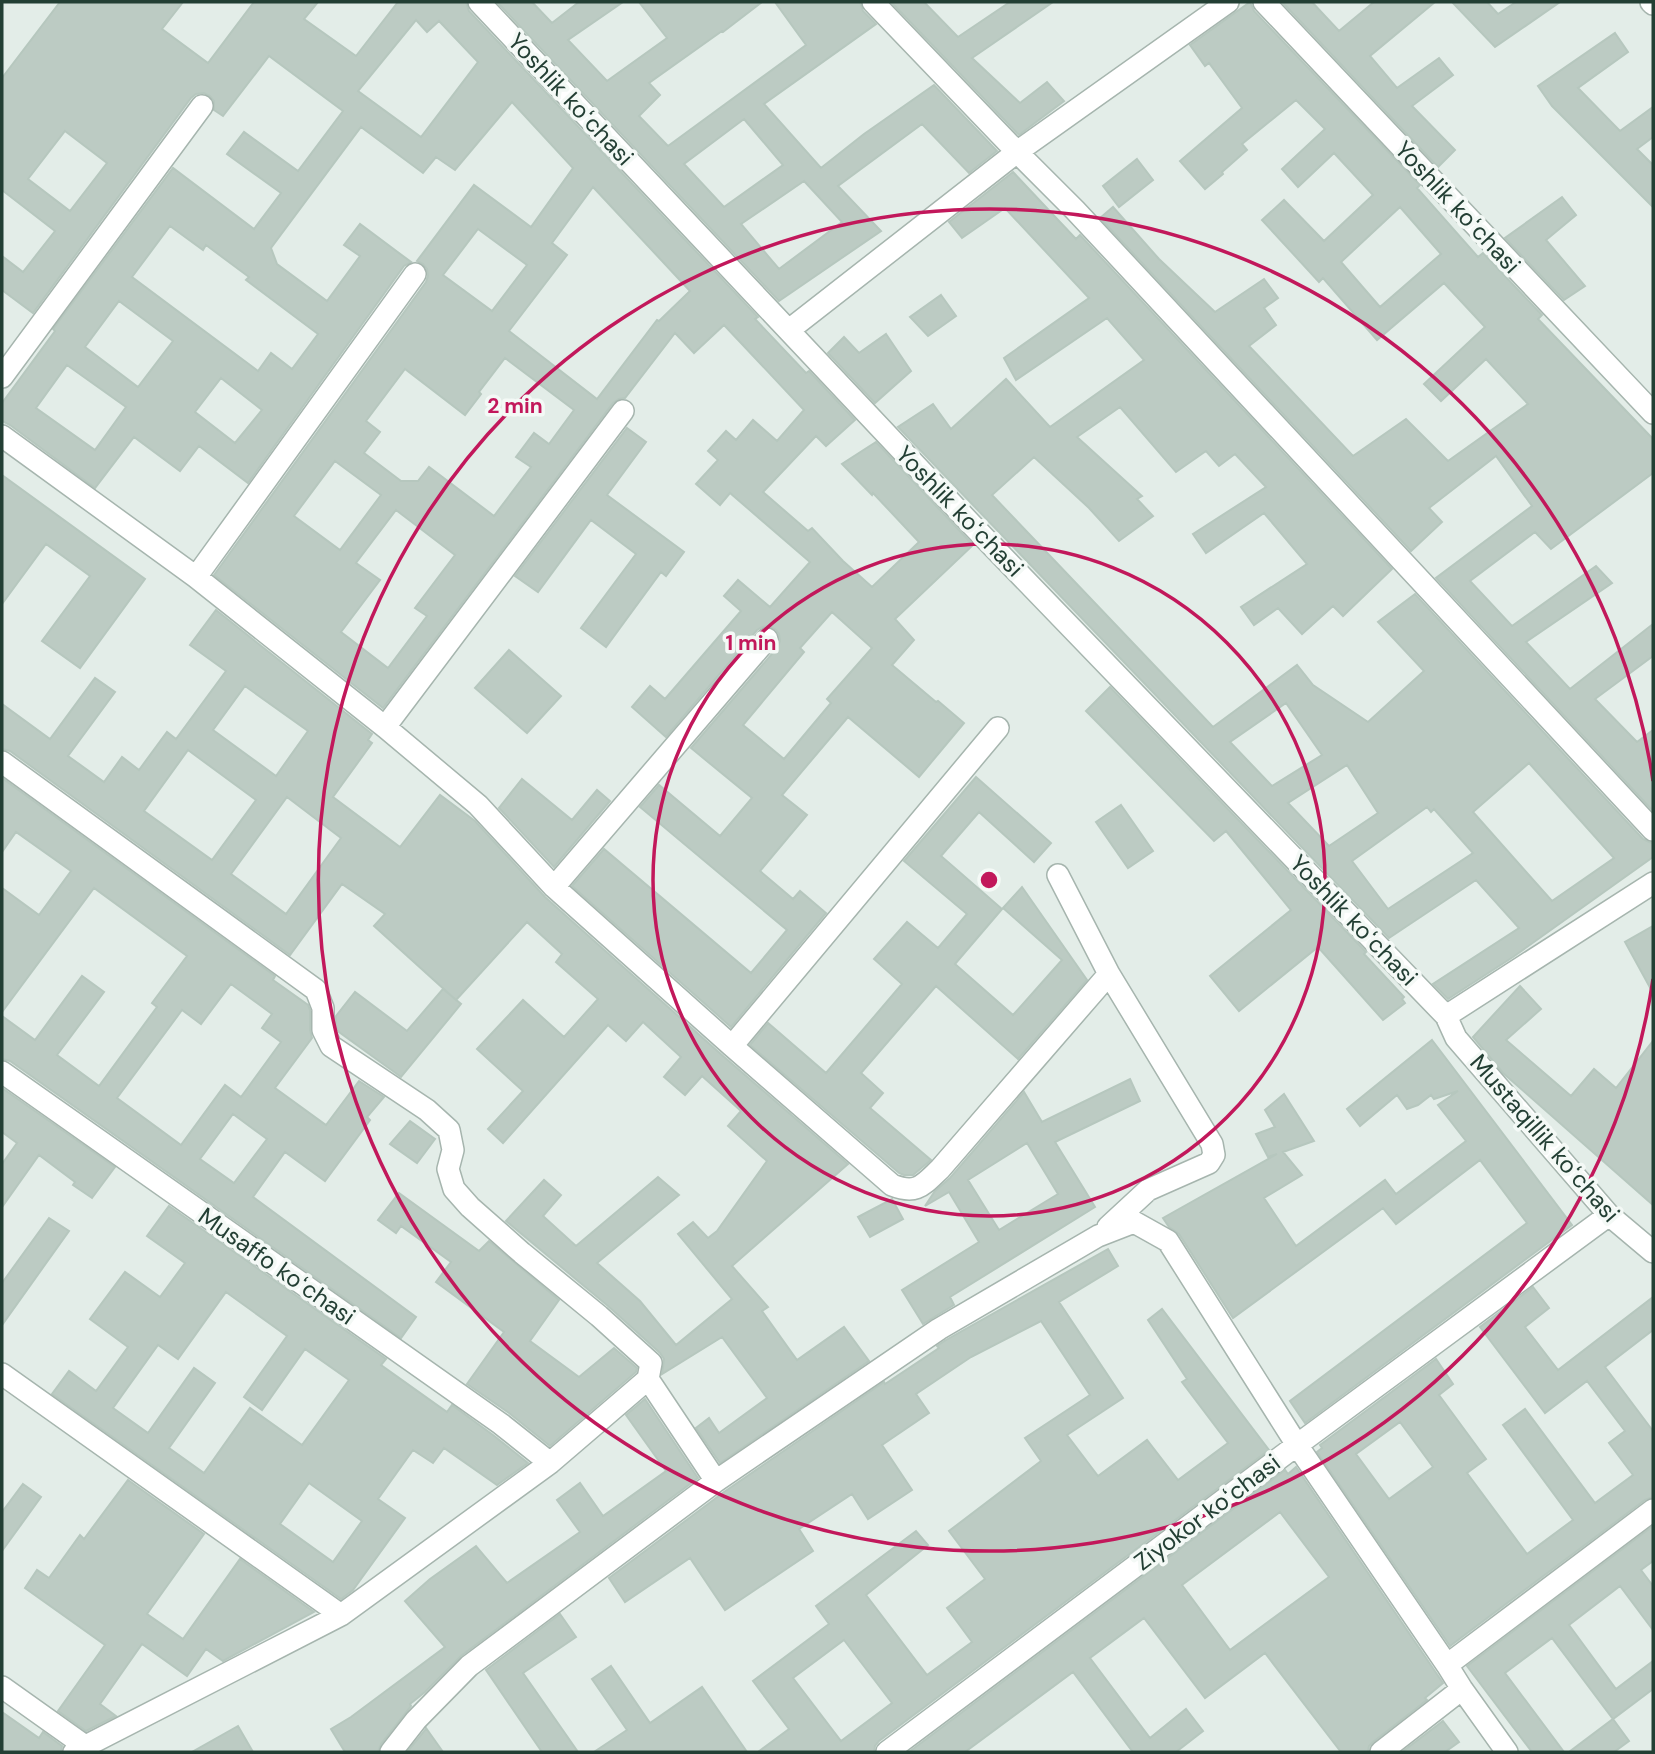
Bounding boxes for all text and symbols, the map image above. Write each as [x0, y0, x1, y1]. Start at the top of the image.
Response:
street label: Yoshlik koʻchasi [501, 26, 641, 172]
street label: Yoshlik koʻchasi [1388, 134, 1528, 280]
text: 2 min [487, 392, 543, 420]
street label: Yoshlik koʻchasi [890, 439, 1030, 583]
text: 1 min [725, 629, 777, 657]
street label: Yoshlik koʻchasi [1284, 848, 1424, 992]
centre of rings [977, 868, 1001, 892]
street label: Mustaqillik koʻchasi [1463, 1048, 1627, 1228]
street label: Musaffo koʻchasi [192, 1200, 362, 1332]
street label: Ziyokor koʻchasi [1128, 1447, 1286, 1577]

